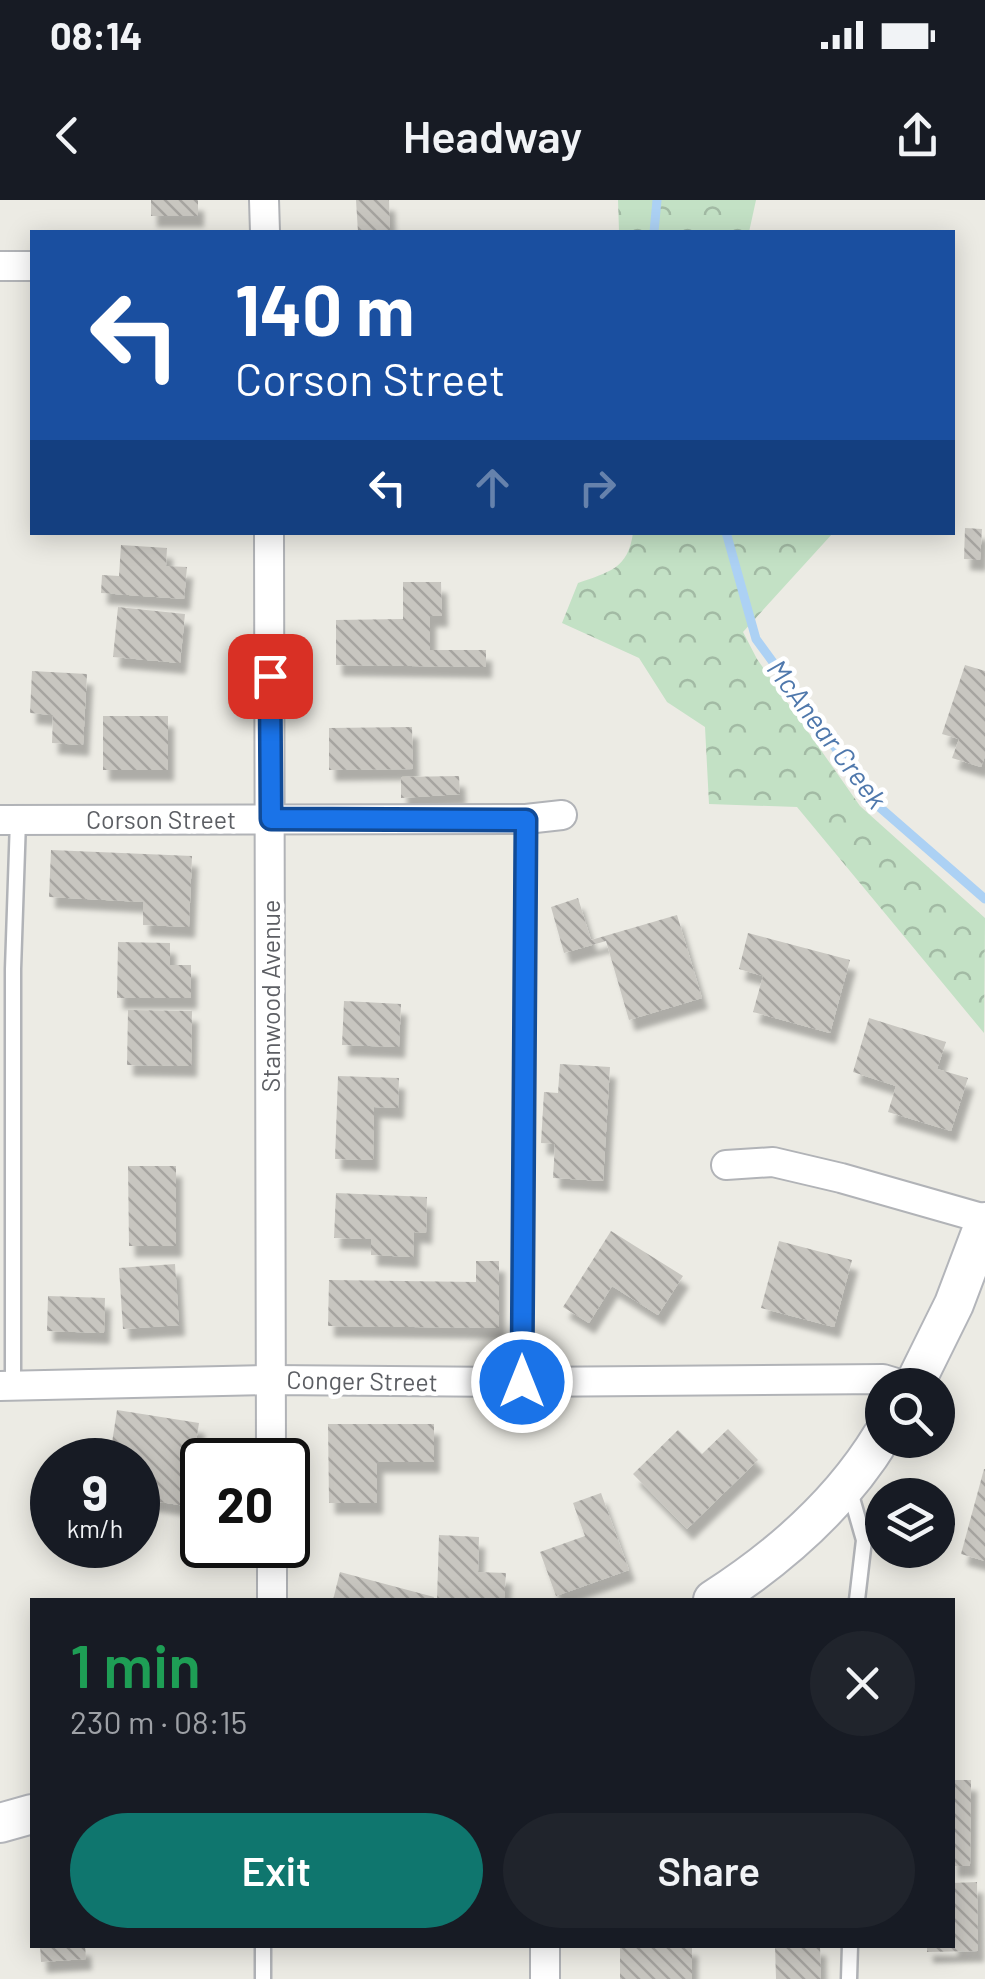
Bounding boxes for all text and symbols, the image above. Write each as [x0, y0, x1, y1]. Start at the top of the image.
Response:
text: 08:14 [50, 12, 143, 58]
icon: back [40, 108, 95, 163]
text: Headway [403, 108, 582, 162]
icon: share [890, 108, 945, 163]
text: 140 m [235, 266, 414, 350]
icon: left [70, 270, 200, 400]
text: Corson Street [235, 351, 505, 405]
icon: left [360, 460, 415, 515]
icon: ahead [465, 460, 520, 515]
icon: right [570, 460, 625, 515]
pin [228, 634, 313, 719]
icon: arrive [243, 649, 298, 704]
water label: McAnear Creek [761, 652, 895, 815]
street label: Corson Street [86, 804, 236, 834]
street label: Stanwood Avenue [255, 900, 285, 1092]
position arrow [470, 1330, 574, 1434]
street label: Conger Street [286, 1364, 438, 1396]
map controls [865, 1368, 955, 1568]
button: search [865, 1368, 955, 1458]
speed limit sign: 20 [180, 1438, 310, 1568]
text: 9 [82, 1461, 108, 1521]
button: layers [865, 1478, 955, 1568]
text: km/h [67, 1513, 123, 1543]
text: 1 min [70, 1628, 201, 1700]
button: close [810, 1631, 915, 1736]
text: 230 m · 08:15 [70, 1702, 247, 1740]
button: Exit [70, 1813, 483, 1928]
button: Share [503, 1813, 915, 1928]

